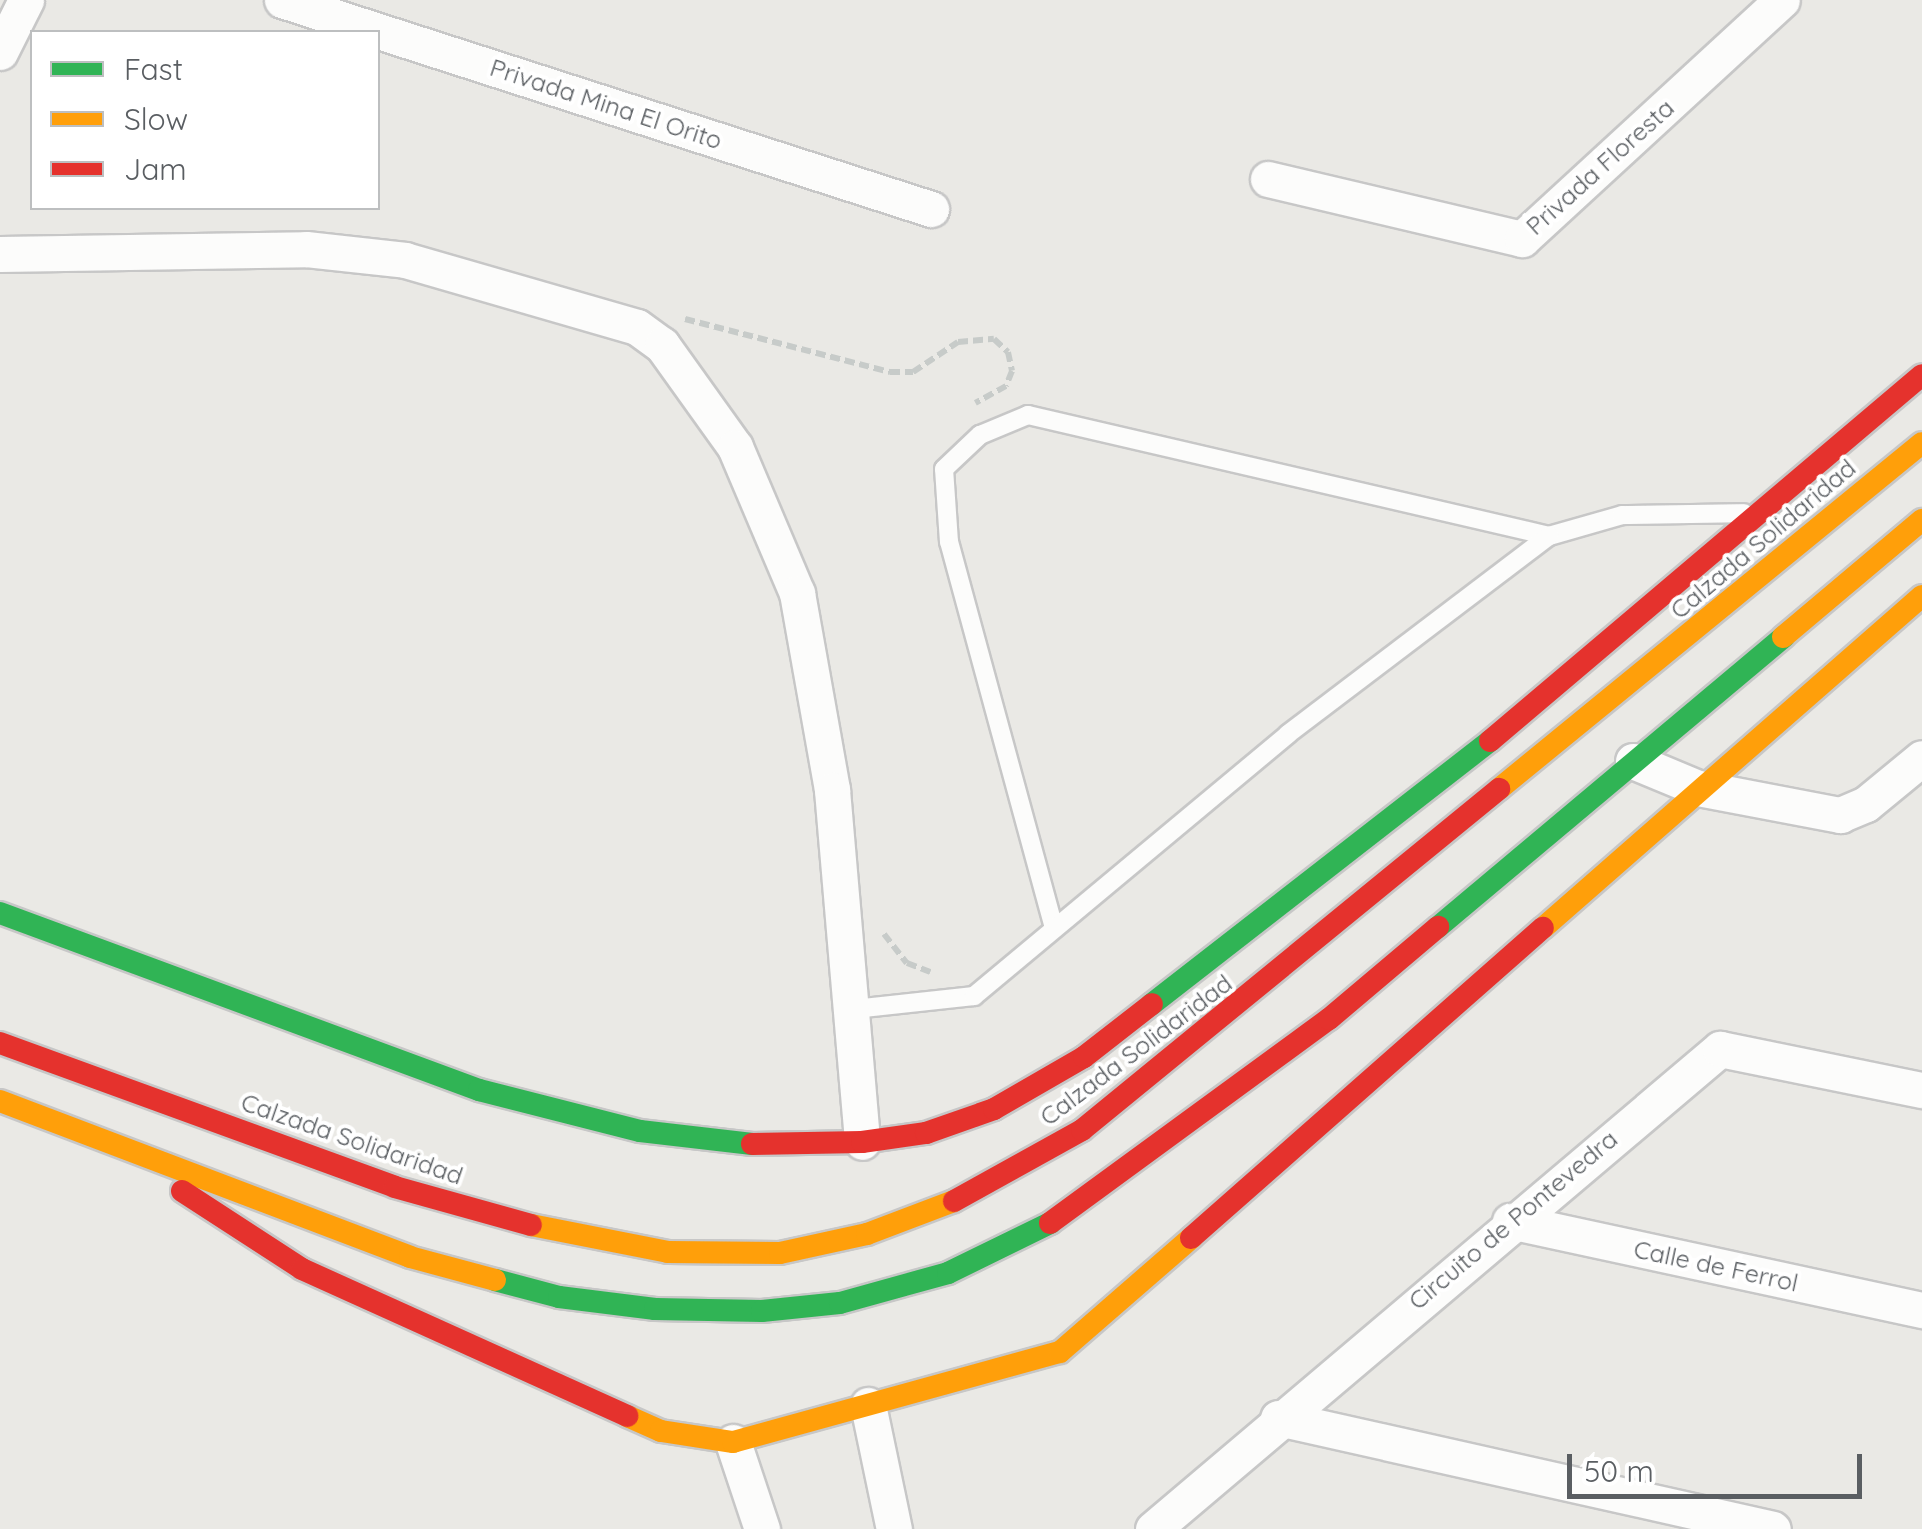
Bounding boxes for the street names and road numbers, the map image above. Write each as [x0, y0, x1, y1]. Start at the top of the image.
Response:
street label: Privada Mina El Orito [486, 52, 726, 156]
street label: Privada Floresta [1520, 93, 1680, 241]
street label: Calzada Solidaridad [1664, 453, 1862, 625]
street label: Calzada Solidaridad [1034, 968, 1238, 1132]
street label: Calzada Solidaridad [237, 1087, 467, 1191]
street label: Circuito de Pontevedra [1403, 1124, 1623, 1316]
street label: Calle de Ferrol [1631, 1234, 1801, 1298]

